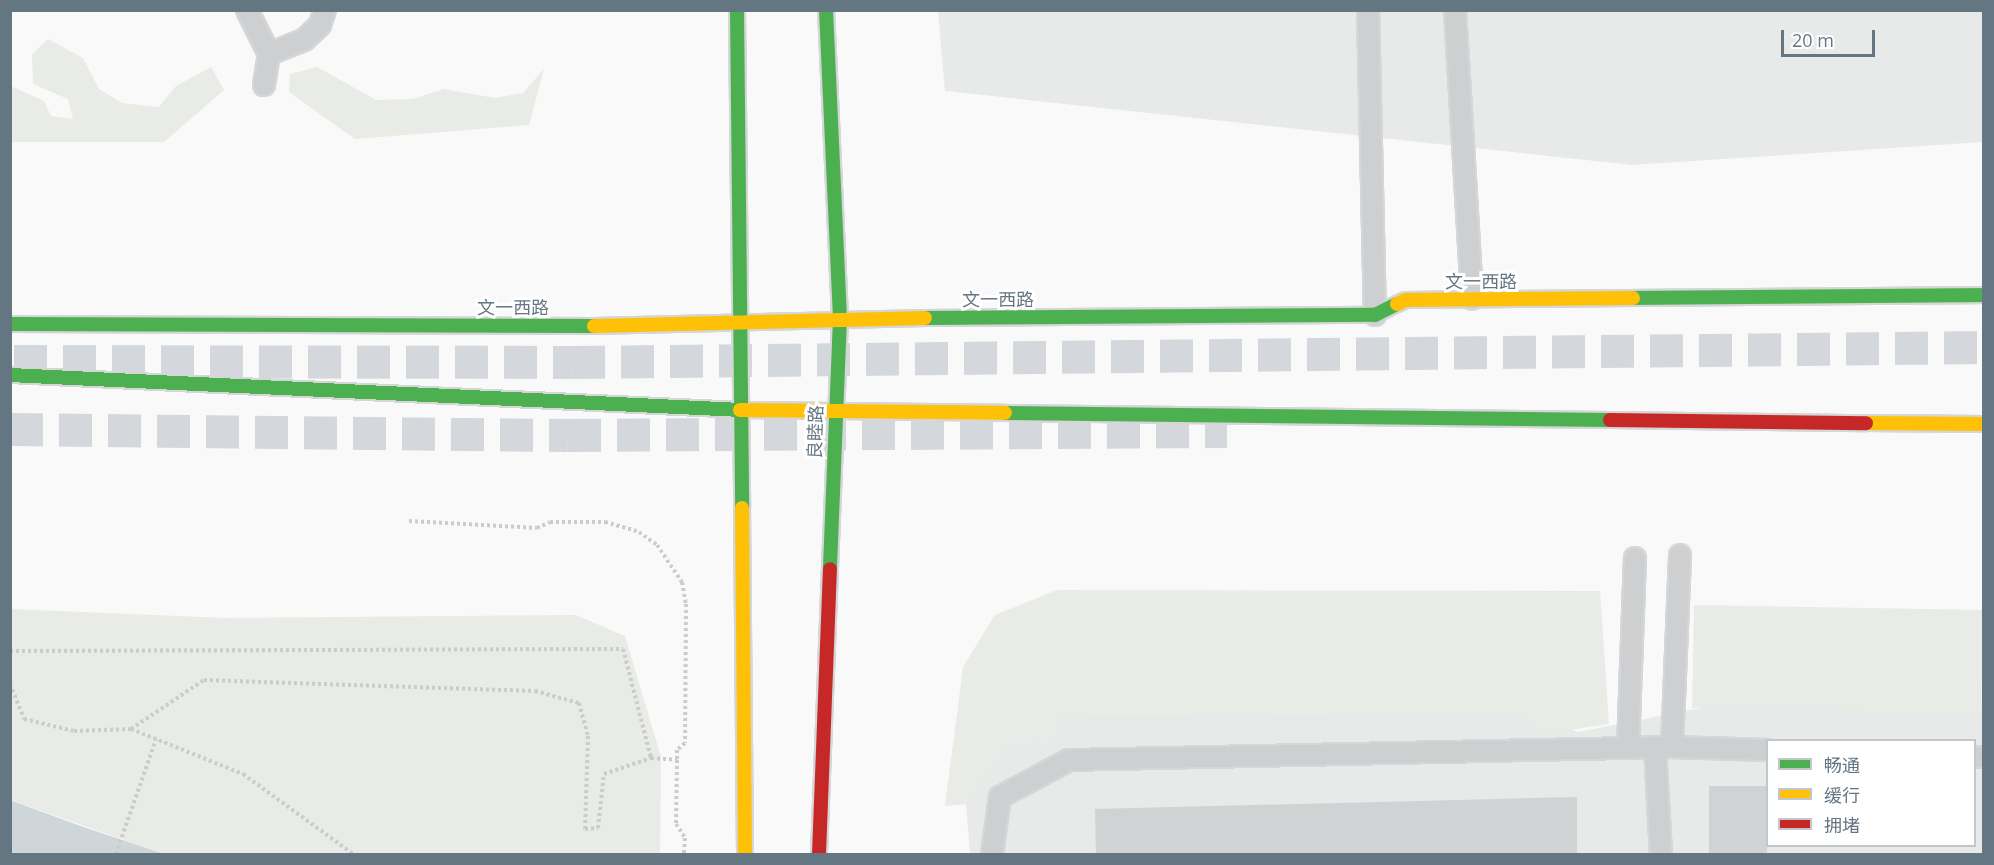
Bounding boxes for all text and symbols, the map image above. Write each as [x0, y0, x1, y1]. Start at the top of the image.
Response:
scale bar [1784, 18, 1878, 56]
text: 20 m [1792, 28, 1834, 52]
street label: 文一西路 [1445, 270, 1517, 292]
street label: 文一西路 [962, 288, 1034, 310]
street label: 文一西路 [477, 296, 549, 318]
street label: 良睦路 [803, 405, 827, 459]
legend [1766, 739, 1976, 847]
text: 畅通 [1824, 753, 1860, 777]
text: 缓行 [1824, 783, 1860, 807]
text: 拥堵 [1824, 813, 1860, 837]

